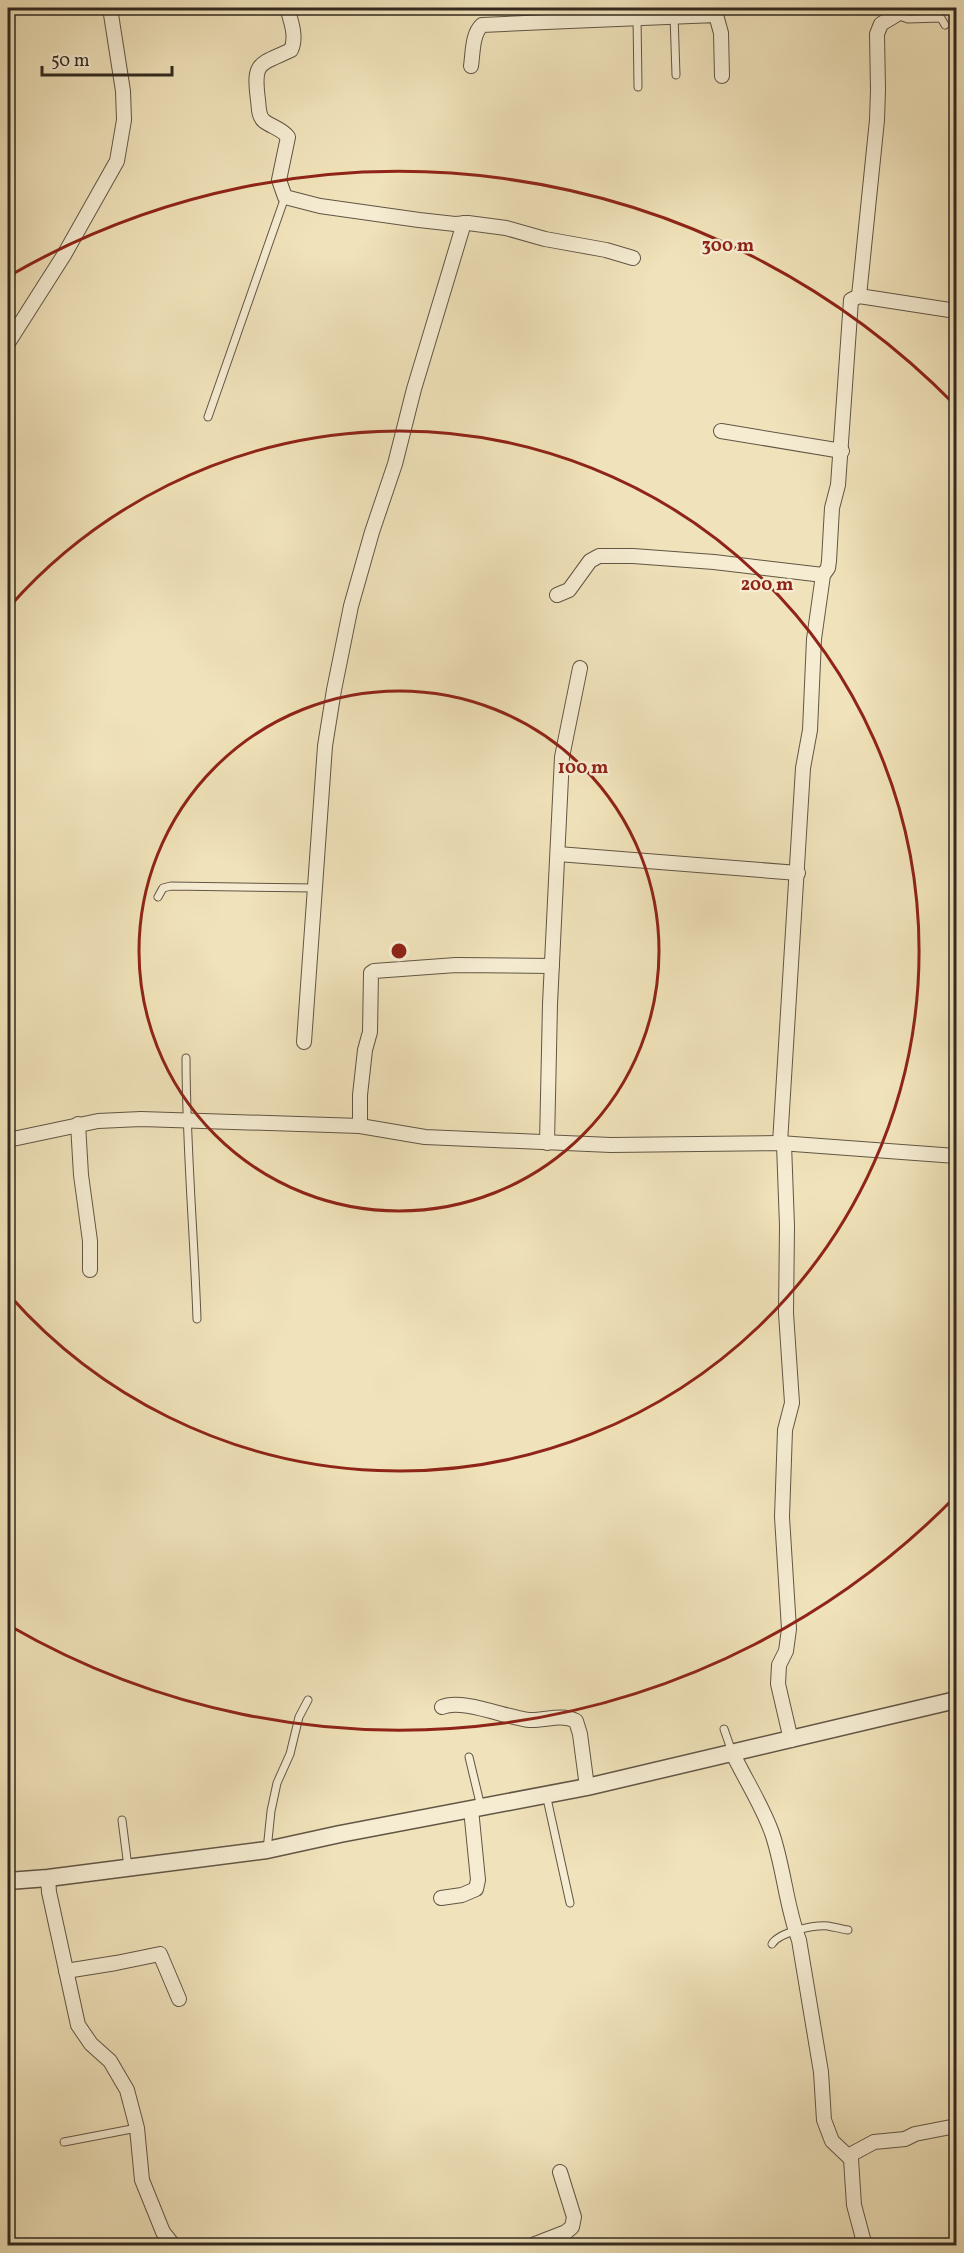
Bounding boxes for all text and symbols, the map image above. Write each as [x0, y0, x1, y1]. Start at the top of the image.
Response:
scale bar [42, 39, 172, 77]
text: 50 m [51, 49, 90, 74]
text: 300 m [702, 234, 754, 259]
text: 200 m [741, 573, 793, 598]
text: 100 m [558, 756, 608, 781]
centre of rings [389, 941, 409, 961]

